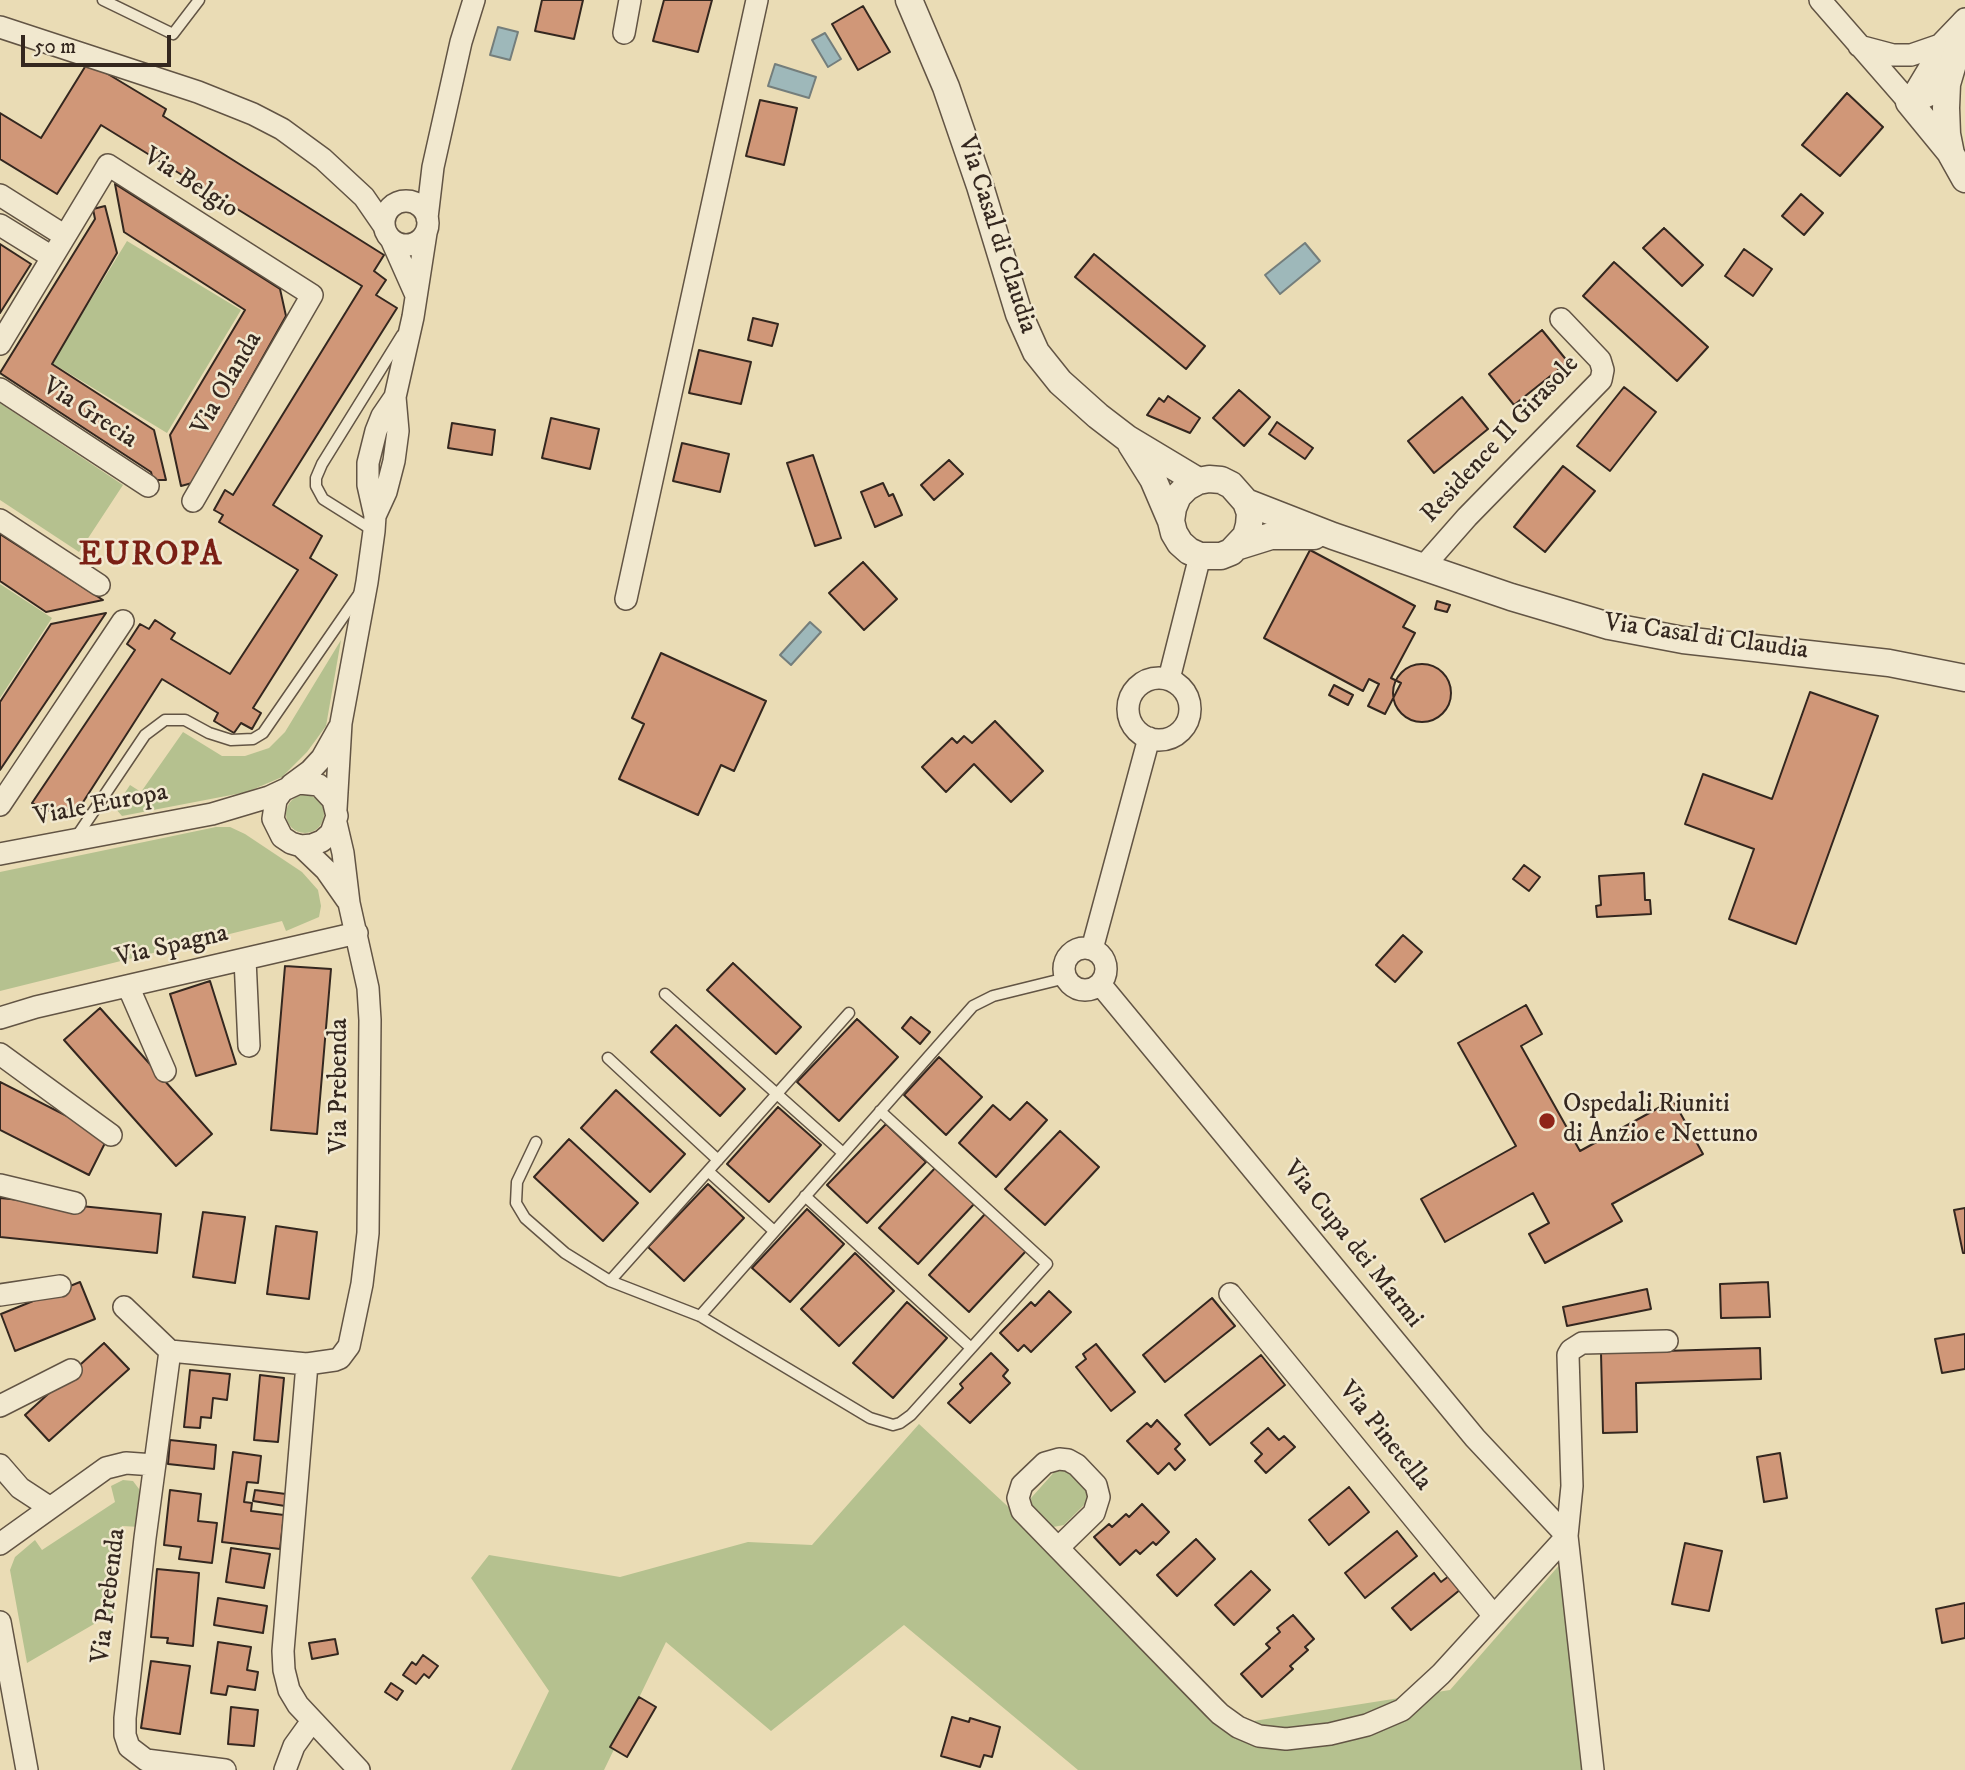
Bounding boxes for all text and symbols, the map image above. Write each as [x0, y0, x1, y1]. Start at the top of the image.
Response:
scale bar [24, 21, 175, 65]
text: 50 m [34, 34, 76, 60]
street label: Via Casal di Claudia [949, 132, 1043, 338]
street label: Via Belgio [137, 142, 243, 226]
street label: Via Olanda [186, 327, 270, 441]
street label: Residence Il Girasole [1415, 350, 1587, 530]
street label: Via Grecia [36, 372, 142, 456]
district label: EUROPA [79, 537, 223, 577]
street label: Via Casal di Claudia [1602, 608, 1810, 668]
street label: Viale Europa [32, 778, 170, 834]
street label: Via Spagna [113, 919, 231, 975]
street label: Via Prebenda [325, 1018, 357, 1154]
place label: Ospedali Riuniti di Anzio e Nettuno [1563, 1090, 1758, 1152]
marker: Ospedali Riuniti di Anzio e Nettuno [1537, 1111, 1557, 1131]
street label: Via Cupa dei Marmi [1275, 1155, 1429, 1335]
street label: Via Pinetella [1331, 1376, 1437, 1498]
street label: Via Prebenda [86, 1527, 134, 1665]

